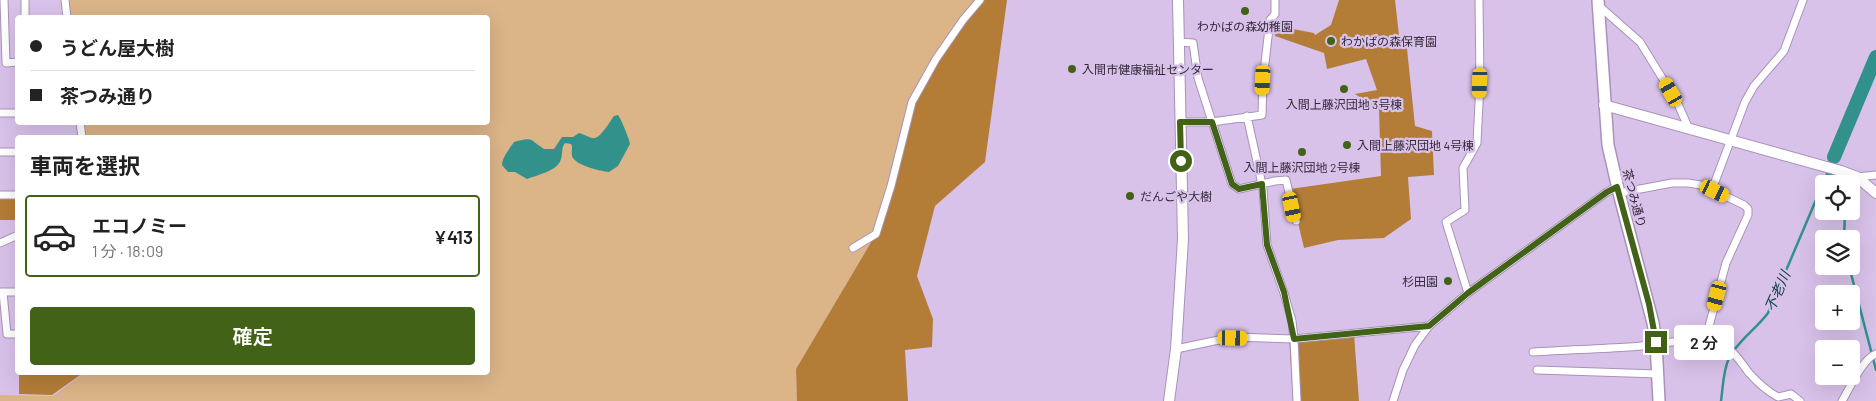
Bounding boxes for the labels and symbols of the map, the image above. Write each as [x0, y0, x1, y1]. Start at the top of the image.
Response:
marker: わかばの森幼稚園 [1239, 5, 1251, 17]
place label: わかばの森幼稚園 [1197, 19, 1293, 33]
place label: わかばの森保育園 [1341, 34, 1437, 48]
marker: わかばの森保育園 [1325, 35, 1337, 47]
place label: 入間市健康福祉センター [1082, 62, 1214, 76]
marker: 入間市健康福祉センター [1066, 63, 1078, 75]
car [1254, 65, 1271, 95]
car [1471, 68, 1488, 98]
car [1657, 75, 1684, 109]
marker: 入間上藤沢団地 3号棟 [1338, 83, 1350, 95]
place label: 入間上藤沢団地 3号棟 [1286, 97, 1402, 111]
place label: 入間上藤沢団地 4号棟 [1357, 138, 1474, 152]
marker: 入間上藤沢団地 4号棟 [1341, 139, 1353, 151]
marker: 入間上藤沢団地 2号棟 [1296, 146, 1308, 158]
route start [1170, 150, 1192, 172]
place label: 入間上藤沢団地 2号棟 [1244, 160, 1360, 174]
street label: 茶つみ通り [1620, 167, 1650, 229]
car [1698, 178, 1731, 204]
place label: だんごや大樹 [1140, 189, 1212, 203]
marker: だんごや大樹 [1124, 190, 1136, 202]
car [1281, 191, 1302, 223]
water label: 不老川 [1761, 267, 1794, 314]
place label: 杉田園 [1402, 274, 1438, 288]
marker: 杉田園 [1442, 275, 1454, 287]
car [1705, 280, 1728, 312]
callout: 2 分 [1674, 324, 1734, 360]
car [1217, 330, 1248, 346]
route end [1645, 331, 1667, 353]

